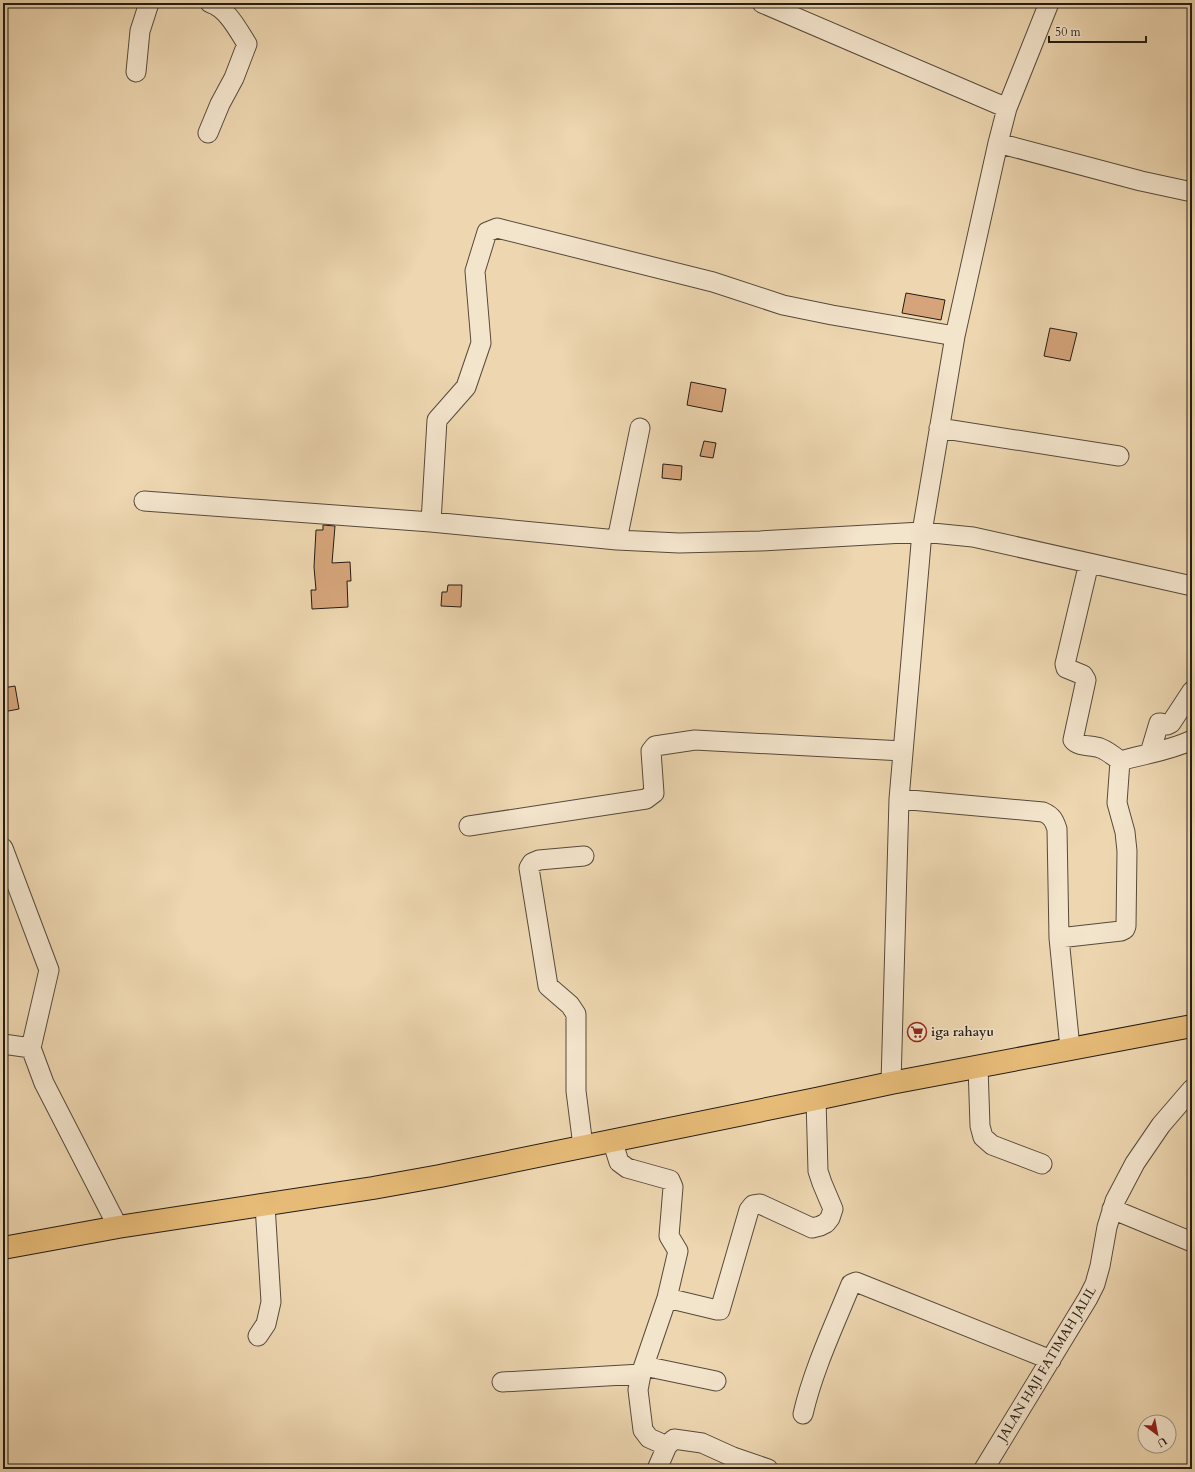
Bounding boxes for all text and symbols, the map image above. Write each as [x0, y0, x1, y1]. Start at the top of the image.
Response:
scale bar [1049, 18, 1146, 44]
text: 50 m [1055, 24, 1082, 40]
supermarket icon: iga rahayu [906, 1021, 928, 1043]
place label: iga rahayu [931, 1023, 994, 1041]
street label: JALAN HAJI FATIMAH JALIL [992, 1283, 1101, 1447]
north arrow [1137, 1414, 1177, 1454]
text: U [1154, 1433, 1170, 1451]

